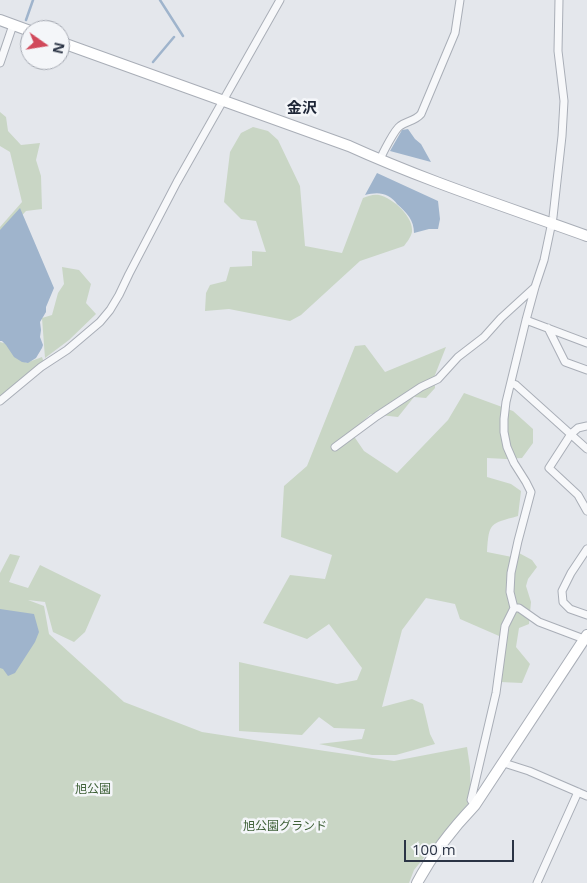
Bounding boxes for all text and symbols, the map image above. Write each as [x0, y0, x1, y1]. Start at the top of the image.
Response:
north arrow [20, 20, 70, 70]
text: N [49, 41, 70, 56]
district label: 金沢 [287, 100, 317, 118]
park label: 旭公園 [75, 783, 111, 797]
park label: 旭公園グランド [243, 820, 327, 834]
scale bar [407, 830, 517, 862]
text: 100 m [412, 839, 456, 859]

